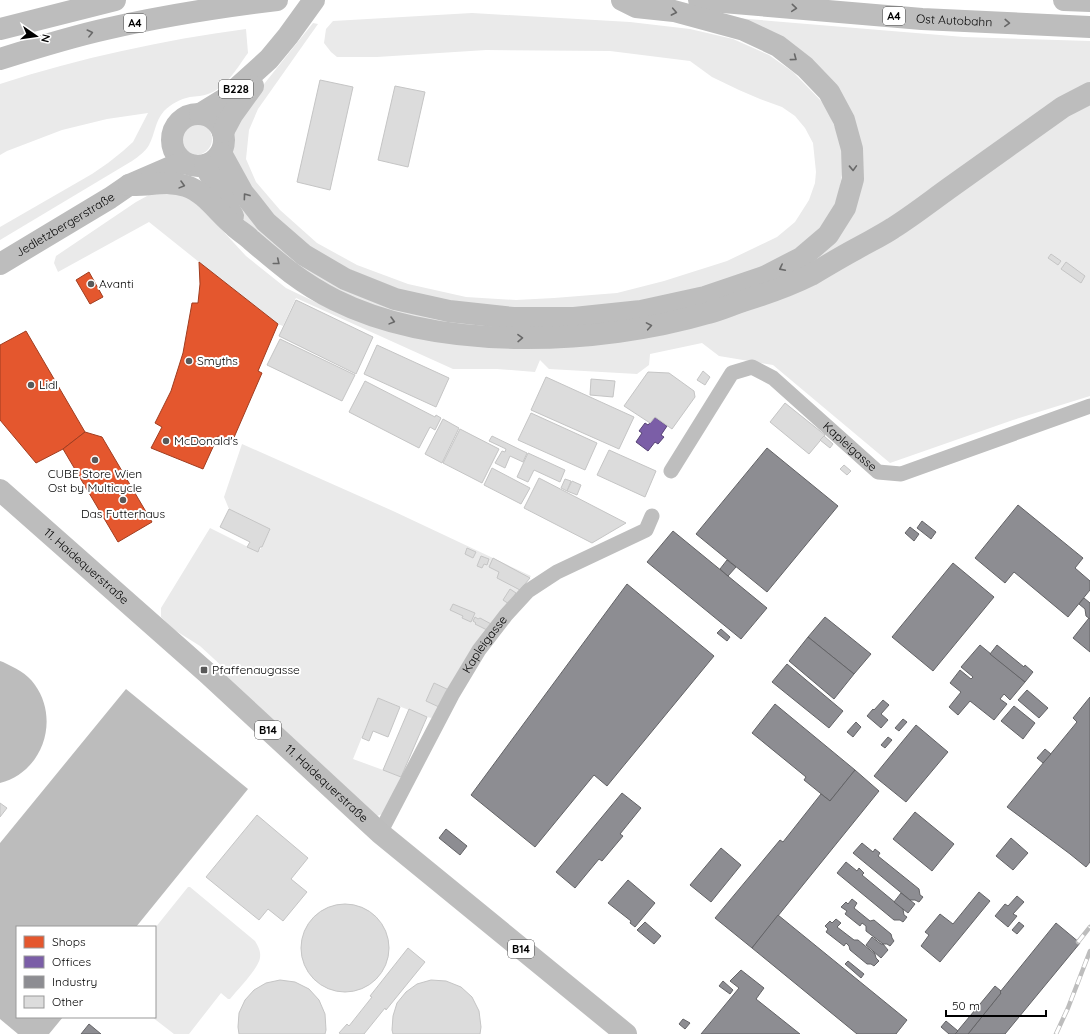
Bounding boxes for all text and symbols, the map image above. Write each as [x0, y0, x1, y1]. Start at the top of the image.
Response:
one-way arrow [791, 3, 797, 12]
one-way arrow [671, 7, 677, 15]
road number: A4 [883, 7, 905, 25]
street label: Ost Autobahn [915, 11, 993, 29]
road number: A4 [124, 14, 146, 32]
north arrow [16, 16, 56, 56]
one-way arrow [1004, 19, 1010, 27]
one-way arrow [86, 29, 93, 38]
text: N [38, 33, 53, 44]
one-way arrow [790, 53, 797, 60]
road number: B228 [219, 80, 253, 98]
one-way arrow [849, 165, 857, 171]
one-way arrow [178, 180, 185, 189]
street label: Jedletzbergerstraße [13, 189, 118, 260]
one-way arrow [243, 193, 251, 200]
one-way arrow [272, 258, 279, 265]
one-way arrow [779, 263, 786, 271]
place label: Avanti [99, 276, 134, 291]
marker: Avanti [86, 279, 96, 289]
one-way arrow [389, 316, 395, 324]
one-way arrow [646, 323, 653, 331]
one-way arrow [517, 334, 523, 342]
place label: Smyths [197, 353, 238, 368]
marker: Smyths [184, 356, 194, 366]
place label: Lidl [39, 377, 58, 392]
marker: Lidl [26, 380, 36, 390]
street label: Kapleigasse [820, 418, 880, 475]
place label: McDonald's [174, 433, 239, 448]
marker: McDonald's [161, 436, 171, 446]
marker: CUBE Store Wien Ost by Multicycle [90, 455, 100, 465]
place label: CUBE Store Wien Ost by Multicycle [48, 466, 142, 495]
marker: Das Futterhaus [118, 495, 128, 505]
place label: Das Futterhaus [81, 506, 165, 521]
street label: 11. Haidequerstraße [41, 524, 132, 607]
street label: Kapleigasse [459, 612, 510, 676]
place label: Pfaffenaugasse [212, 662, 300, 677]
marker: Pfaffenaugasse [199, 665, 209, 675]
road number: B14 [255, 721, 281, 739]
street label: 11. Haidequerstraße [282, 741, 372, 825]
legend [16, 926, 156, 1018]
text: Shops [52, 934, 86, 949]
road number: B14 [508, 940, 534, 958]
text: Offices [52, 954, 91, 969]
text: Industry [52, 974, 97, 989]
scale bar [946, 992, 1046, 1018]
text: Other [52, 994, 84, 1009]
text: 50 m [952, 998, 980, 1013]

